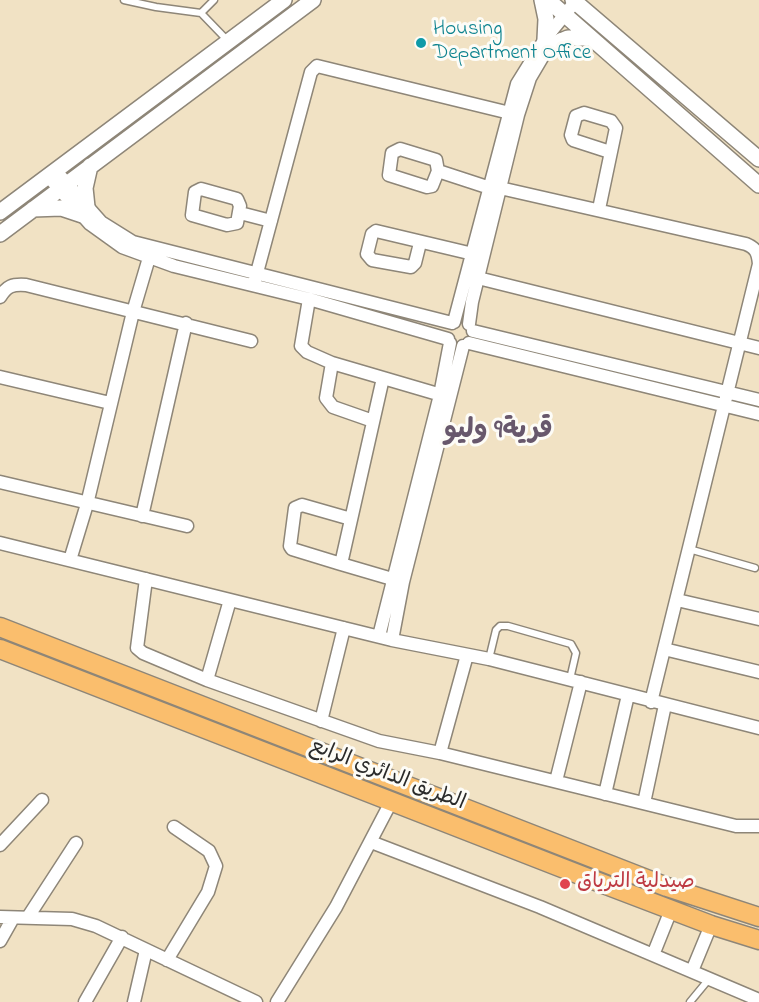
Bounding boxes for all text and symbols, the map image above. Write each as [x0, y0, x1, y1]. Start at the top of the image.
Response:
place label: Housing Department Office [433, 18, 591, 68]
marker: Housing Department Office [414, 36, 428, 50]
district label: قرية9 وليو [444, 417, 552, 449]
street label: الطريق الدائري الرابع [306, 735, 468, 817]
place label: صيدلية الترياق [577, 871, 695, 897]
marker: صيدلية الترياق [558, 877, 572, 891]

